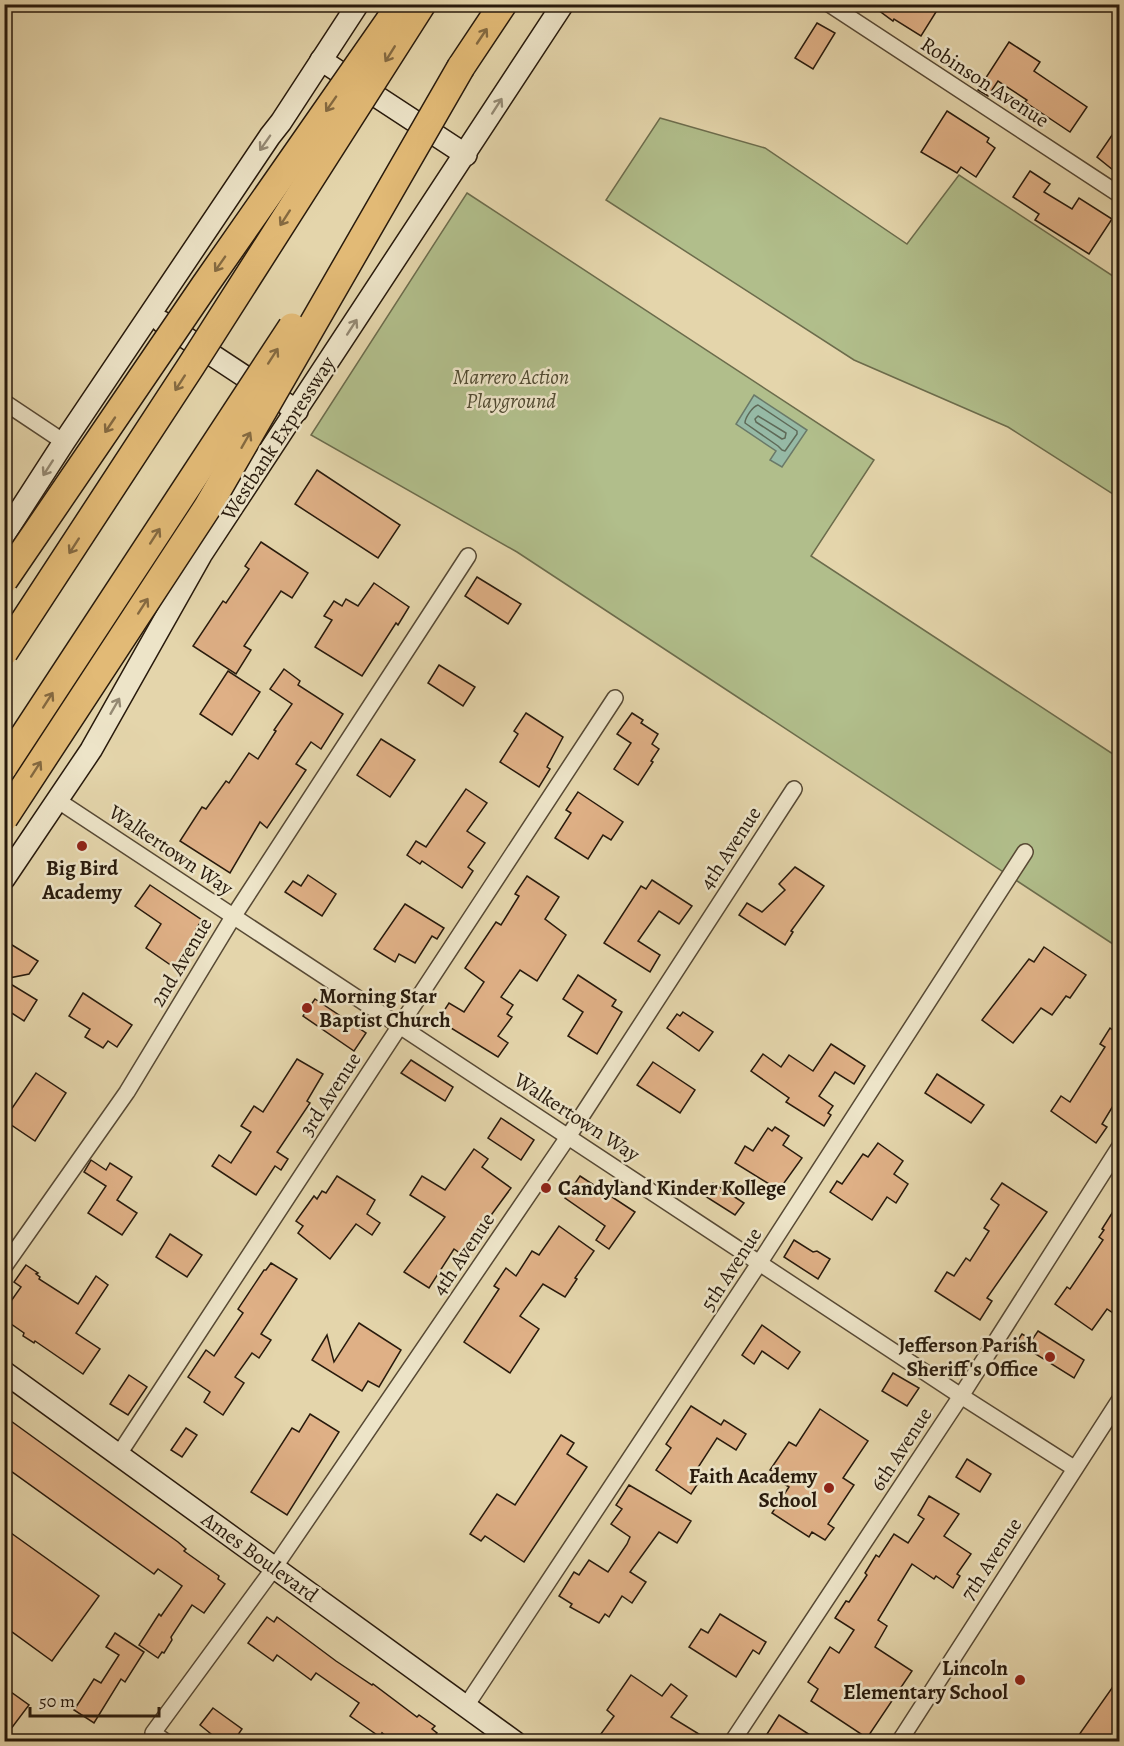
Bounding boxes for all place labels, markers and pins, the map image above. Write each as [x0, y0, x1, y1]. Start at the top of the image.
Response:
marker: Big Bird Academy [75, 839, 89, 853]
place label: Big Bird Academy [41, 854, 123, 906]
place label: Morning Star Baptist Church [319, 982, 451, 1034]
marker: Morning Star Baptist Church [300, 1001, 314, 1015]
place label: Candyland Kinder Kollege [558, 1174, 786, 1202]
marker: Candyland Kinder Kollege [539, 1181, 553, 1195]
place label: Jefferson Parish Sheriff's Office [898, 1331, 1038, 1383]
marker: Jefferson Parish Sheriff's Office [1043, 1350, 1057, 1364]
place label: Faith Academy School [689, 1462, 818, 1514]
marker: Faith Academy School [822, 1481, 836, 1495]
place label: Lincoln Elementary School [843, 1654, 1008, 1706]
marker: Lincoln Elementary School [1013, 1673, 1027, 1687]

